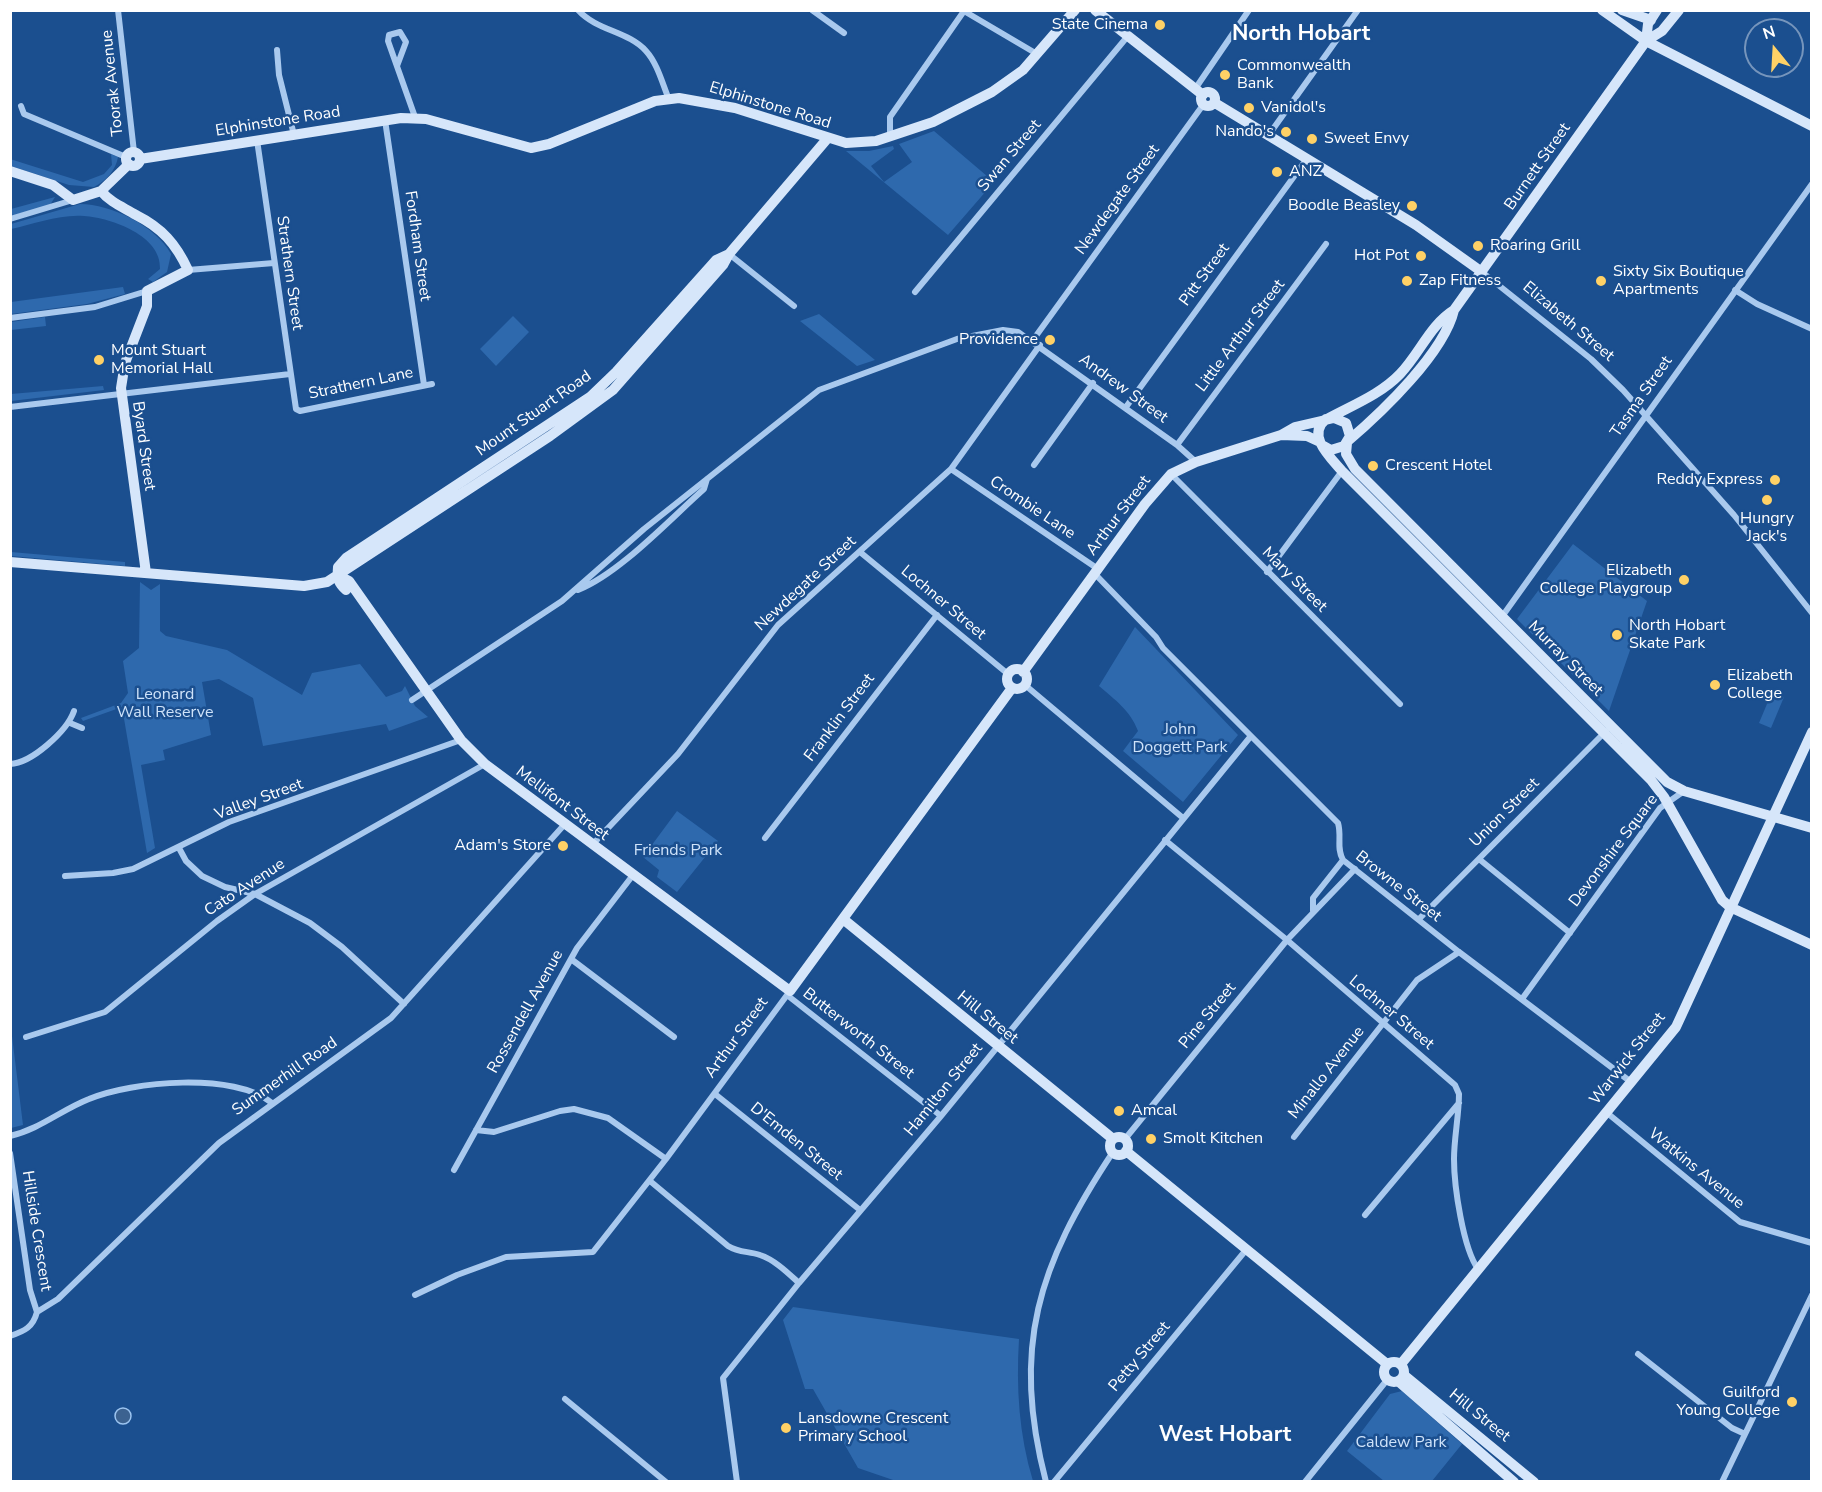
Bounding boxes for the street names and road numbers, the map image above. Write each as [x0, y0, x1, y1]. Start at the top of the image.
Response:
street label: Toorak Avenue [98, 29, 128, 137]
street label: Elphinstone Road [707, 78, 833, 134]
street label: Elphinstone Road [214, 103, 342, 141]
street label: Swan Street [974, 116, 1046, 196]
street label: Burnett Street [1501, 120, 1575, 214]
street label: Newdegate Street [1072, 141, 1164, 259]
street label: Fordham Street [400, 190, 434, 302]
street label: Strathern Street [271, 215, 307, 331]
street label: Pitt Street [1176, 240, 1234, 310]
street label: Little Arthur Street [1193, 276, 1289, 396]
street label: Elizabeth Street [1518, 278, 1618, 366]
street label: Andrew Street [1075, 350, 1171, 428]
street label: Tasma Street [1607, 353, 1677, 441]
street label: Strathern Lane [307, 364, 415, 404]
street label: Mount Stuart Road [473, 367, 595, 461]
street label: Byard Street [127, 400, 159, 492]
street label: Crombie Lane [985, 472, 1079, 544]
street label: Arthur Street [1083, 472, 1155, 560]
street label: Newdegate Street [752, 532, 860, 636]
street label: Mary Street [1257, 543, 1331, 617]
street label: Lochner Street [897, 562, 989, 644]
street label: Murray Street [1523, 617, 1607, 701]
street label: Franklin Street [801, 670, 879, 766]
street label: Mellifont Street [512, 763, 612, 845]
street label: Union Street [1466, 774, 1544, 852]
street label: Valley Street [212, 775, 306, 825]
street label: Devonshire Square [1565, 791, 1663, 911]
street label: Browne Street [1351, 847, 1445, 927]
street label: Cato Avenue [201, 855, 289, 921]
street label: Rossendell Avenue [484, 947, 568, 1077]
street label: Lochner Street [1345, 972, 1437, 1054]
street label: Pine Street [1176, 979, 1240, 1053]
street label: Butterworth Street [798, 984, 918, 1084]
street label: Hill Street [953, 988, 1021, 1048]
street label: Arthur Street [701, 994, 773, 1082]
street label: Warwick Street [1586, 1009, 1670, 1109]
street label: Minallo Avenue [1285, 1023, 1369, 1123]
street label: Summerhill Road [229, 1034, 341, 1120]
street label: Hamilton Street [901, 1040, 987, 1140]
street label: D'Emden Street [746, 1099, 846, 1185]
street label: Watkins Avenue [1644, 1124, 1748, 1214]
street label: Hillside Crescent [17, 1169, 55, 1293]
street label: Petty Street [1105, 1318, 1175, 1396]
street label: Hill Street [1445, 1386, 1513, 1446]

